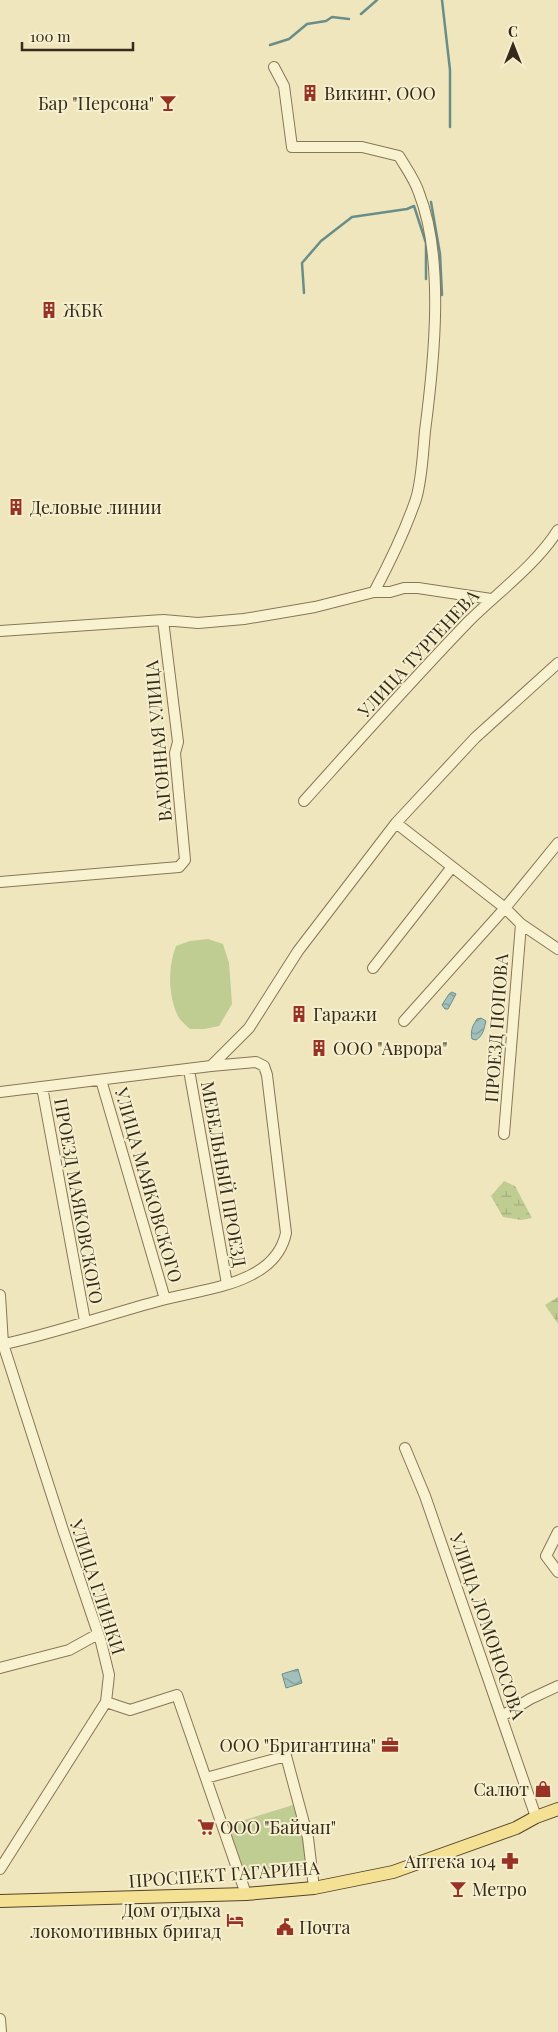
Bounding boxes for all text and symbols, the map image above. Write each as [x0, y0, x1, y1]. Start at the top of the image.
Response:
scale bar [22, 20, 134, 52]
north arrow [488, 20, 538, 70]
text: С [508, 22, 518, 41]
text: 100 m [30, 26, 71, 46]
place label: Викинг, ООО [324, 81, 436, 105]
building icon: Викинг, ООО [300, 83, 320, 103]
place label: Бар "Персона" [38, 91, 154, 115]
bar icon: Бар "Персона" [158, 93, 178, 113]
place label: ЖБК [63, 298, 104, 322]
building icon: ЖБК [39, 300, 59, 320]
place label: Деловые линии [30, 495, 162, 519]
building icon: Деловые линии [6, 497, 26, 517]
street label: УЛИЦА ТУРГЕНЕВА [352, 583, 484, 723]
street label: ВАГОННАЯ УЛИЦА [139, 659, 177, 823]
street label: ПРОЕЗД ПОПОВА [479, 952, 513, 1103]
place label: Гаражи [313, 1002, 377, 1026]
building icon: Гаражи [289, 1004, 309, 1024]
place label: ООО "Аврора" [333, 1036, 448, 1060]
building icon: ООО "Аврора" [309, 1038, 329, 1058]
street label: МЕБЕЛЬНЫЙ ПРОЕЗД [196, 1079, 252, 1269]
street label: УЛИЦА МАЯКОВСКОГО [109, 1084, 188, 1285]
street label: ПРОЕЗД МАЯКОВСКОГО [49, 1096, 109, 1306]
street label: УЛИЦА ГЛИНКИ [65, 1515, 131, 1658]
street label: УЛИЦА ЛОМОНОСОВА [445, 1529, 531, 1723]
place label: ООО "Бригантина" [219, 1733, 376, 1757]
office icon: ООО "Бригантина" [380, 1735, 400, 1755]
place label: Салют [473, 1777, 529, 1801]
shop icon: Салют [533, 1779, 553, 1799]
place label: ООО "Байчап" [220, 1815, 336, 1839]
supermarket icon: ООО "Байчап" [196, 1817, 216, 1837]
place label: Аптека 104 [403, 1849, 496, 1873]
pharmacy icon: Аптека 104 [500, 1851, 520, 1871]
street label: ПРОСПЕКТ ГАГАРИНА [128, 1855, 321, 1893]
place label: Метро [472, 1877, 527, 1901]
bar icon: Метро [448, 1879, 468, 1899]
place label: Дом отдыха локомотивных бригад [30, 1898, 222, 1943]
hotel icon: Дом отдыха локомотивных бригад [225, 1910, 245, 1930]
place label: Почта [299, 1915, 351, 1939]
public building icon: Почта [275, 1917, 295, 1937]

